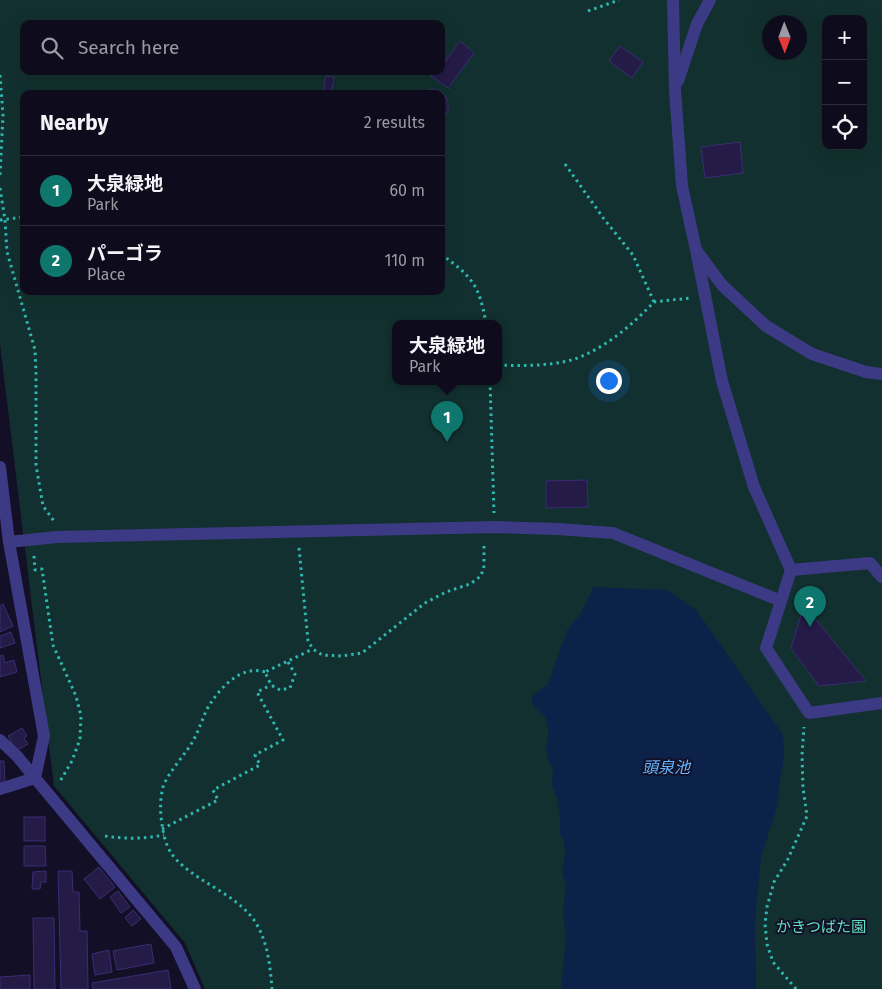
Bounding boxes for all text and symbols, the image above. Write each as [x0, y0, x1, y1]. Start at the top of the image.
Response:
north arrow [762, 15, 807, 60]
map controls [822, 15, 867, 150]
button: + [822, 15, 867, 60]
search box [20, 20, 445, 75]
icon: search [38, 34, 66, 62]
text: Search here [78, 36, 179, 59]
button: − [822, 60, 867, 105]
button: locate [822, 105, 867, 150]
text: Nearby [40, 110, 108, 136]
text: 2 results [364, 113, 425, 132]
text: 大泉緑地 [87, 172, 163, 195]
text: 1 [52, 181, 60, 200]
text: 60 m [390, 181, 425, 200]
text: Park [87, 195, 119, 214]
text: パーゴラ [87, 242, 163, 265]
text: 2 [52, 251, 60, 270]
text: 110 m [384, 251, 425, 270]
text: Place [87, 265, 126, 284]
popup [392, 320, 502, 385]
text: 大泉緑地 [409, 334, 485, 357]
text: Park [409, 357, 440, 376]
your location [596, 368, 622, 394]
pin: 1 [431, 401, 463, 442]
pin: 2 [794, 586, 826, 627]
water label: 頭泉池 [642, 758, 692, 777]
park label: かきつばた園 [776, 918, 866, 936]

